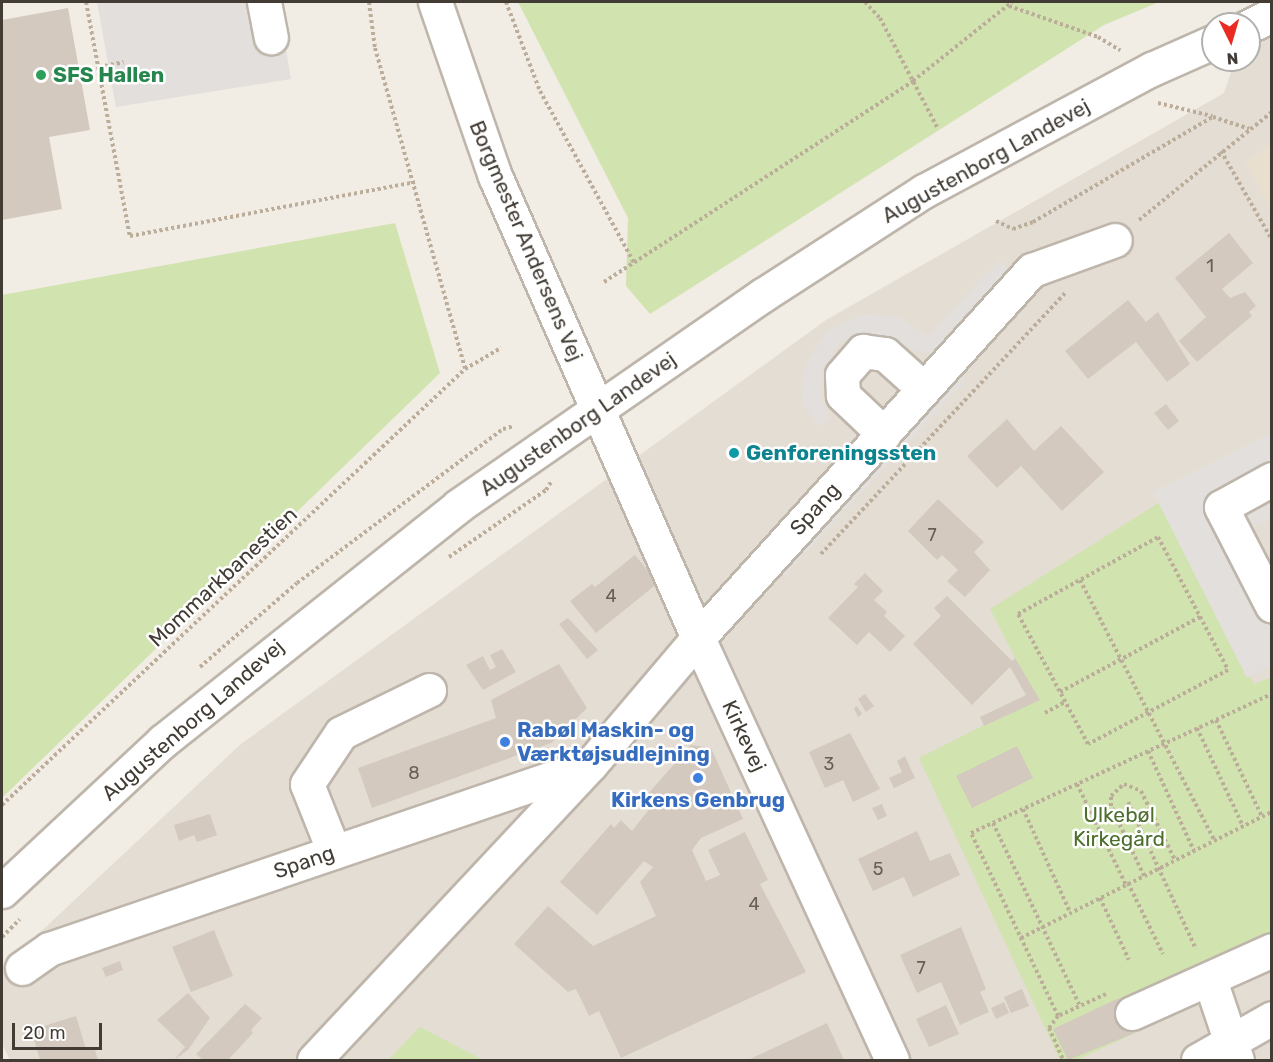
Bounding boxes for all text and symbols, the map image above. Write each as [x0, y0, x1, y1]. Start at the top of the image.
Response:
north arrow [1201, 12, 1261, 72]
text: N [1226, 48, 1239, 68]
place label: SFS Hallen [53, 62, 164, 88]
marker: SFS Hallen [34, 68, 48, 82]
street label: Augustenborg Landevej [878, 93, 1094, 229]
street label: Borgmester Andersens Vej [464, 116, 588, 366]
house number: 1 [1206, 255, 1214, 277]
street label: Augustenborg Landevej [475, 347, 681, 501]
place label: Genforeningssten [746, 440, 936, 466]
marker: Genforeningssten [727, 446, 741, 460]
street label: Spang [785, 477, 845, 541]
street label: Mommarkbanestien [144, 502, 302, 652]
house number: 7 [927, 524, 937, 546]
house number: 4 [605, 585, 617, 607]
street label: Augustenborg Landevej [97, 634, 289, 806]
street label: Kirkevej [717, 696, 771, 776]
place label: Rabøl Maskin- og Værktøjsudlejning [517, 717, 710, 767]
marker: Rabøl Maskin- og Værktøjsudlejning [498, 735, 512, 749]
house number: 3 [824, 753, 834, 775]
house number: 8 [408, 762, 420, 784]
marker: Kirkens Genbrug [691, 771, 705, 785]
place label: Kirkens Genbrug [611, 787, 785, 813]
park label: Ulkebøl Kirkegård [1073, 802, 1165, 852]
street label: Spang [270, 840, 338, 884]
house number: 5 [873, 858, 883, 880]
house number: 4 [748, 893, 760, 915]
house number: 7 [916, 957, 926, 979]
scale bar [15, 1011, 105, 1049]
text: 20 m [23, 1022, 65, 1044]

